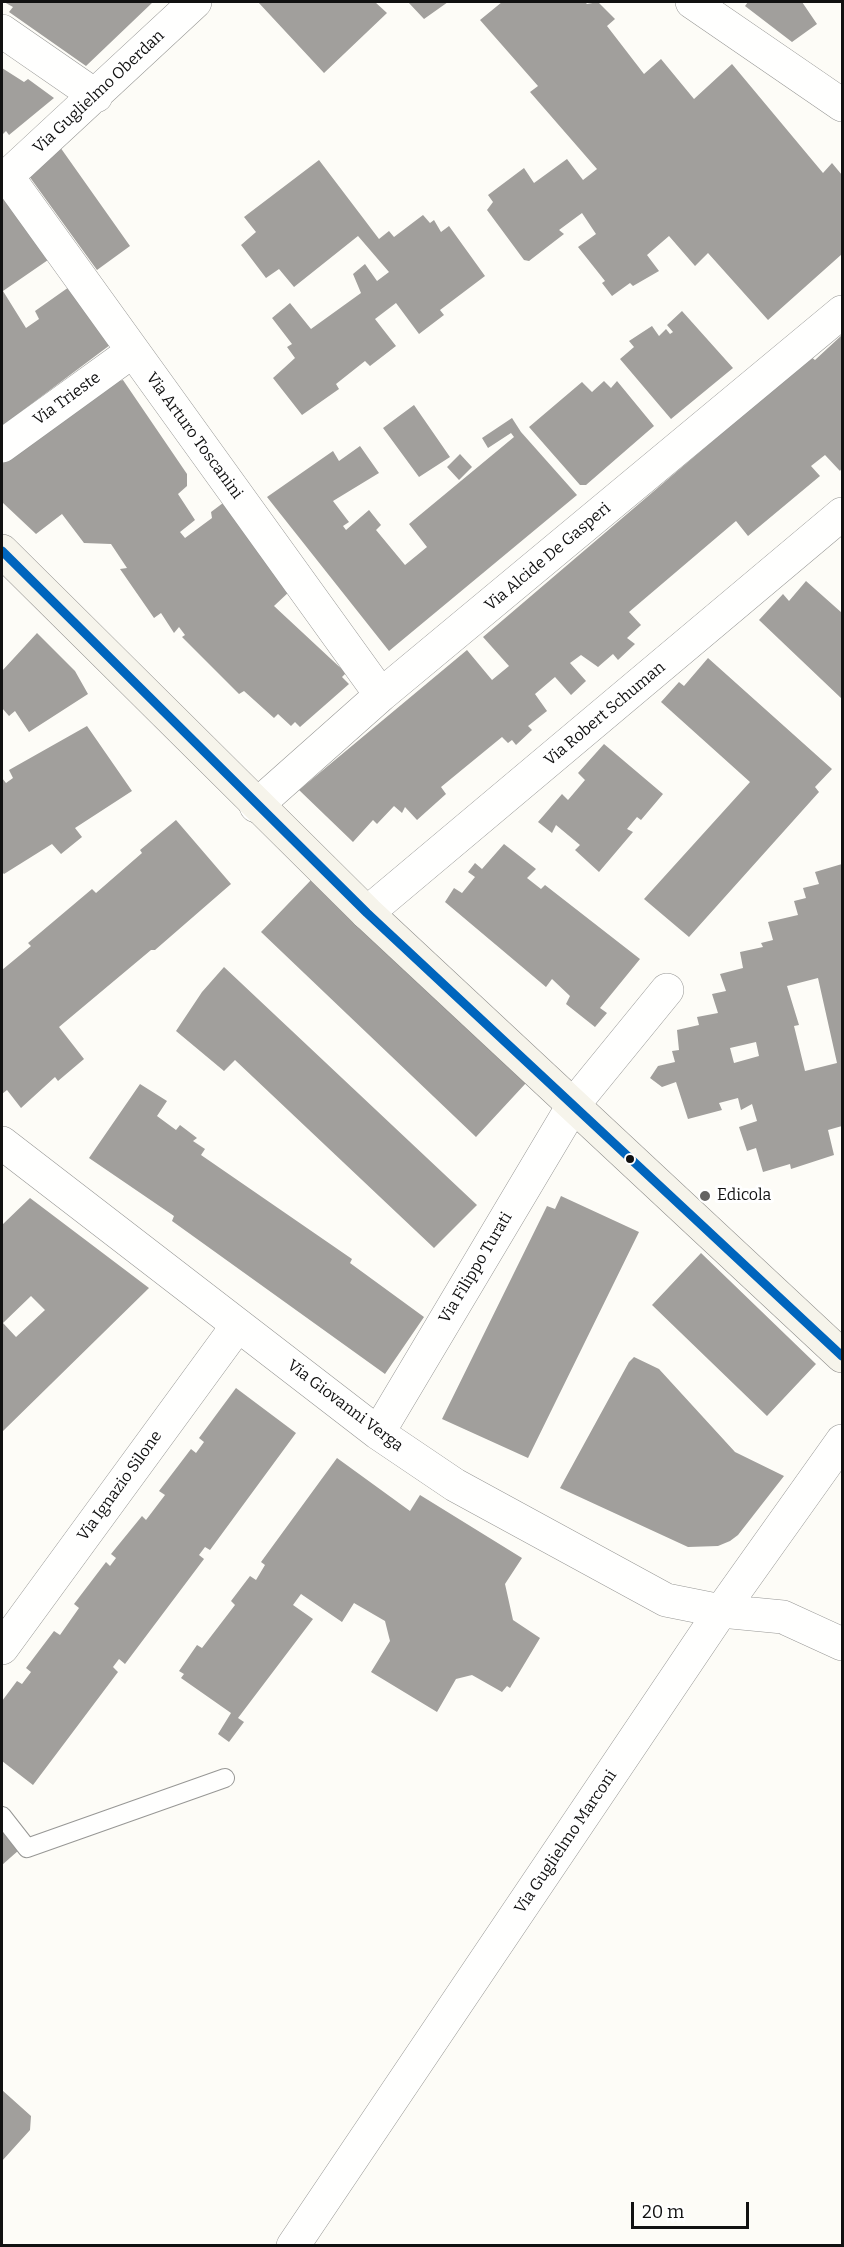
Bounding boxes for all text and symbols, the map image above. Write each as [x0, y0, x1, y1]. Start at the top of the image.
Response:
street label: Via Guglielmo Oberdan [29, 26, 169, 158]
street label: Via Trieste [30, 368, 104, 430]
street label: Via Arturo Toscanini [142, 369, 246, 503]
street label: Via Alcide De Gasperi [481, 499, 615, 615]
street label: Via Robert Schuman [541, 658, 669, 770]
unlabelled marker [624, 1153, 636, 1165]
place label: Edicola [717, 1186, 771, 1206]
marker: Edicola [698, 1189, 712, 1203]
street label: Via Filippo Turati [435, 1209, 517, 1327]
street label: Via Giovanni Verga [283, 1356, 407, 1456]
street label: Via Ignazio Silone [74, 1427, 166, 1545]
street label: Via Guglielmo Marconi [511, 1767, 621, 1917]
scale bar [634, 2190, 752, 2228]
text: 20 m [642, 2201, 684, 2223]

